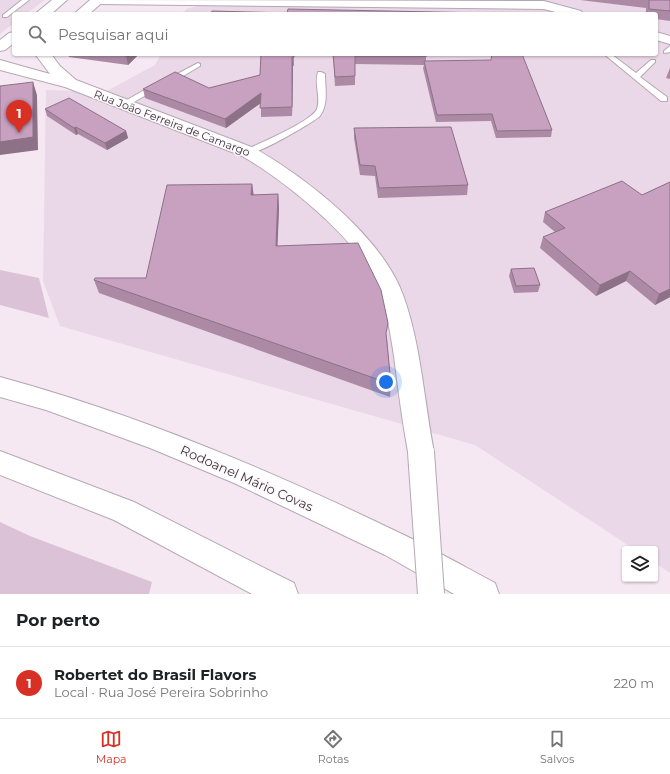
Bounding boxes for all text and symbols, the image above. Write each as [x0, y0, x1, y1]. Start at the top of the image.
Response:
search box [12, 12, 658, 56]
icon: search [26, 23, 48, 45]
text: Pesquisar aqui [58, 25, 169, 44]
street label: Rua João Ferreira de Camargo [92, 87, 252, 159]
pin: 1 [6, 100, 32, 133]
your location [376, 372, 396, 392]
street label: Rodoanel Mário Covas [178, 441, 316, 515]
map controls [622, 546, 658, 582]
button: layers [622, 546, 658, 582]
text: Por perto [16, 610, 100, 630]
text: Robertet do Brasil Flavors [54, 665, 256, 684]
text: 1 [26, 675, 32, 691]
text: 220 m [613, 675, 654, 691]
text: Local · Rua José Pereira Sobrinho [54, 684, 268, 700]
tab: Mapa [96, 728, 127, 766]
tab: Rotas [318, 728, 349, 766]
tab: Salvos [540, 728, 574, 766]

